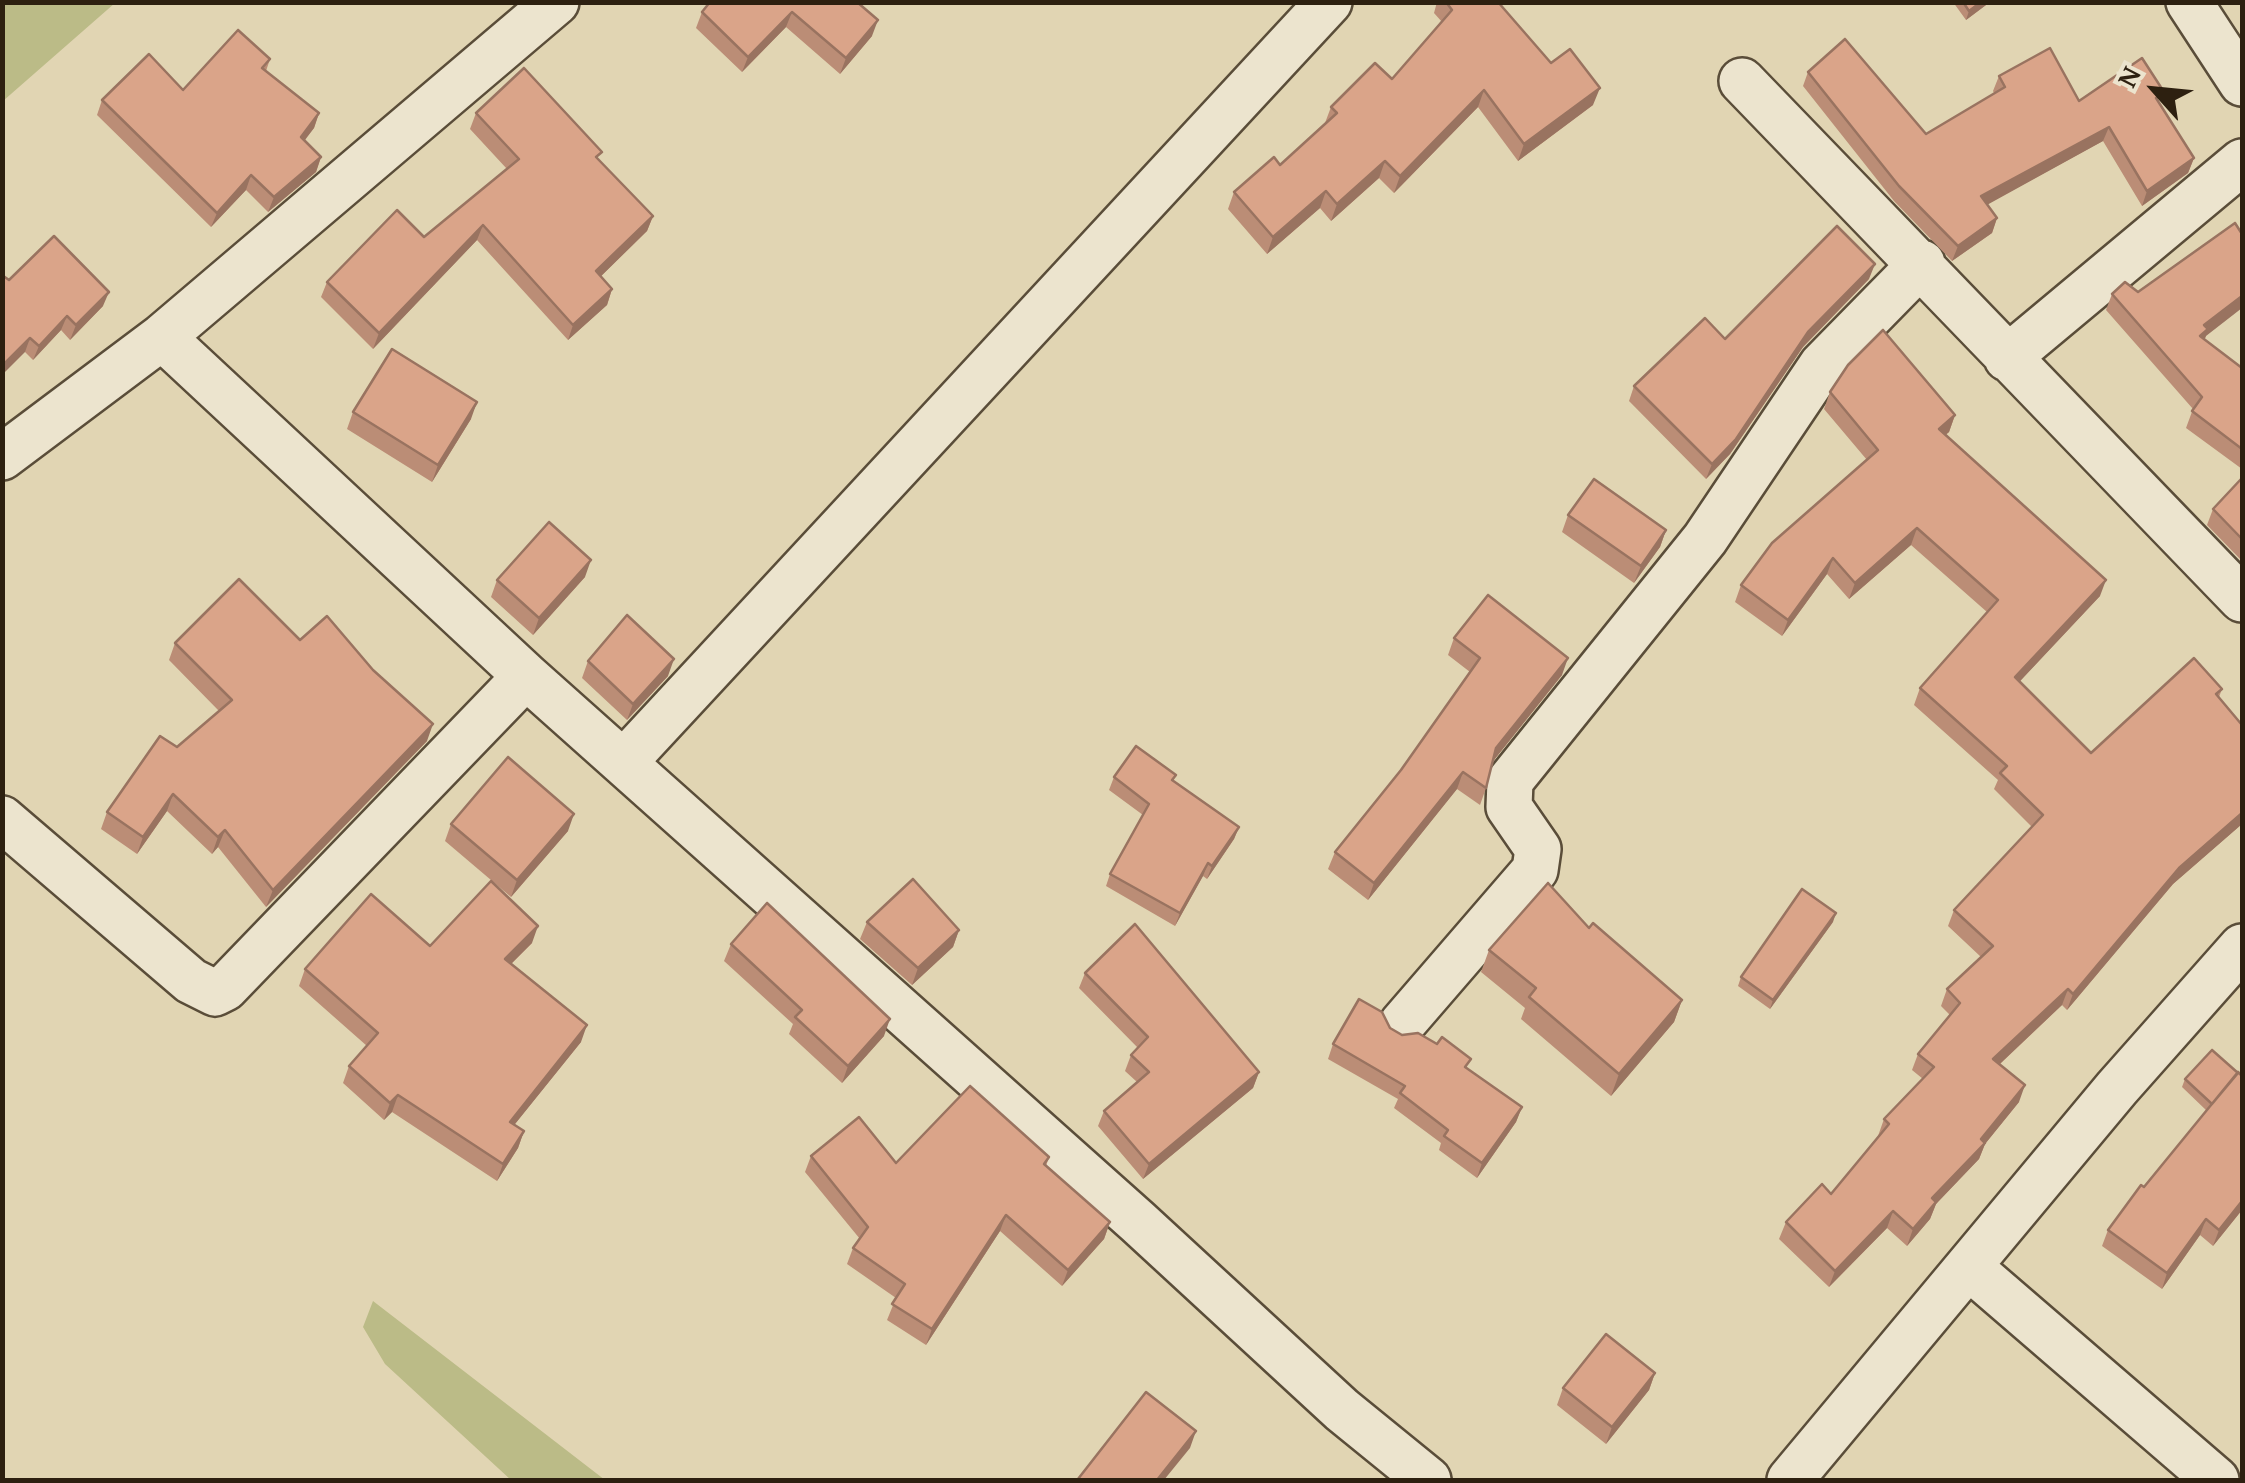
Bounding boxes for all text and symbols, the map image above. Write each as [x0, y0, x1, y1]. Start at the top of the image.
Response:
north arrow [2105, 40, 2205, 140]
text: N [2105, 59, 2150, 94]

